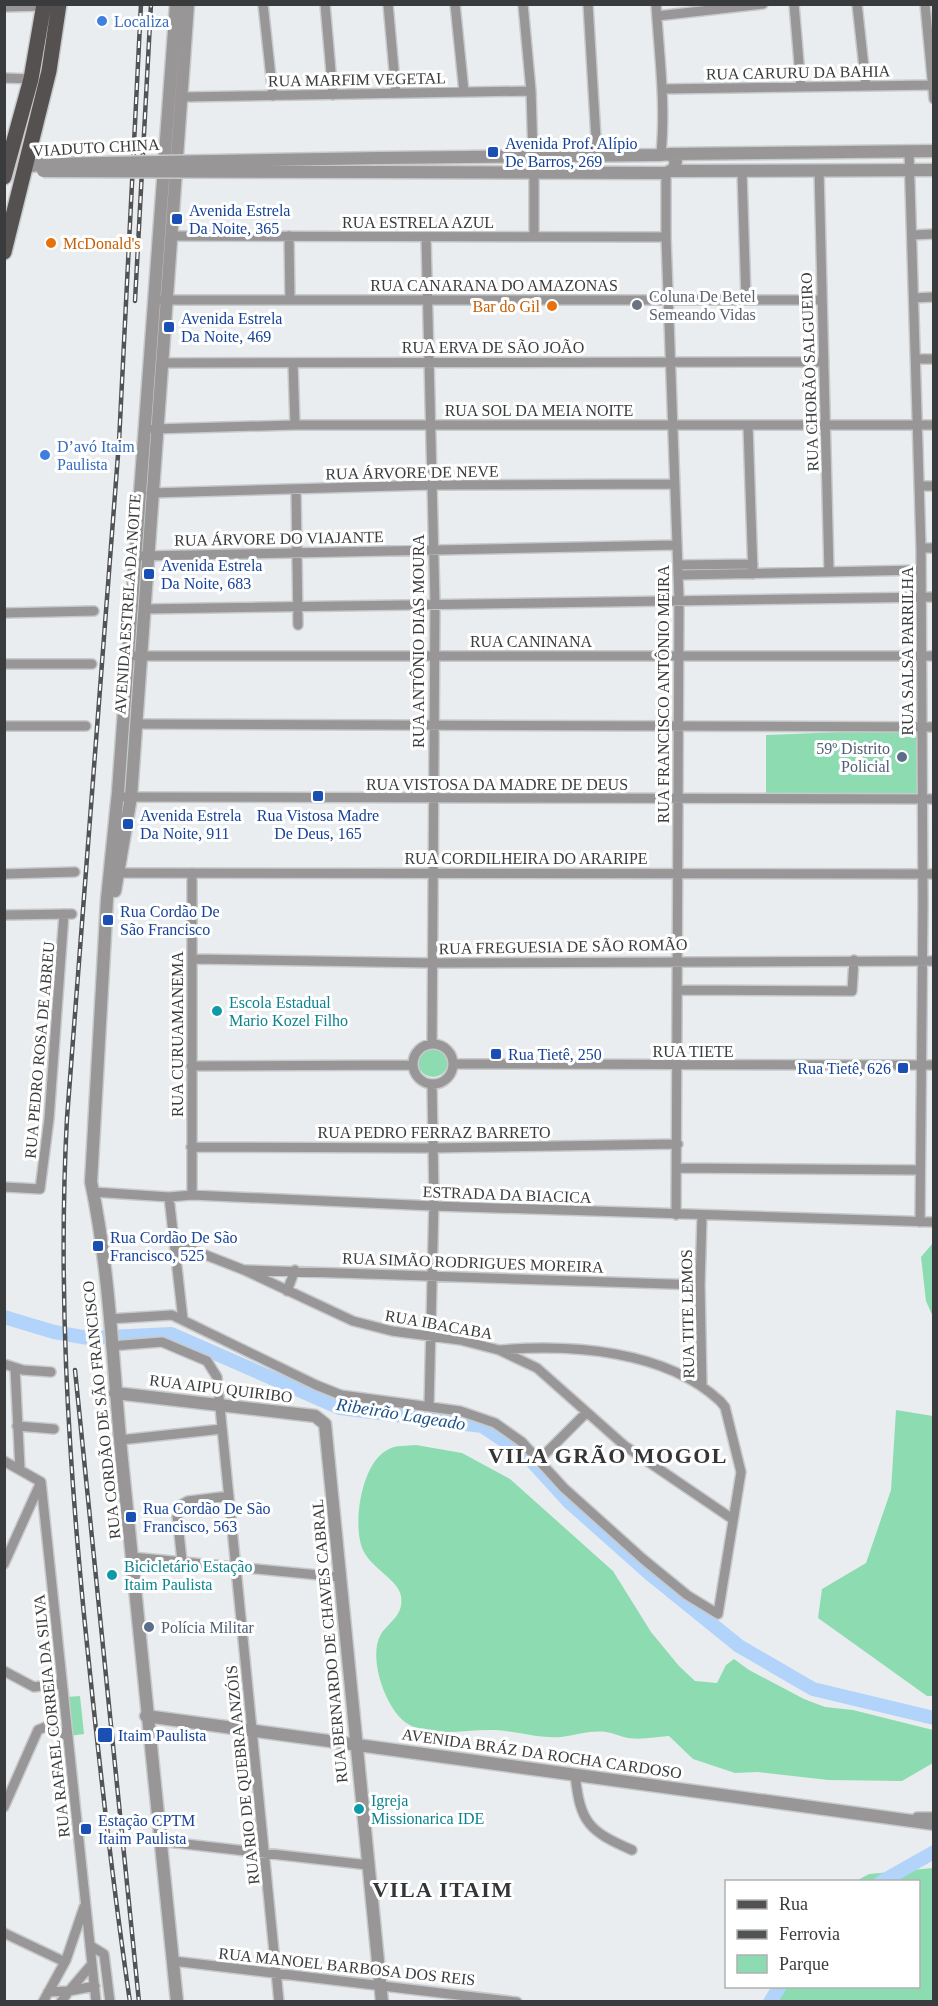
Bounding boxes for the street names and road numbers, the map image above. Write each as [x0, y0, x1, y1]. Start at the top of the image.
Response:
street label: RUA CARURU DA BAHIA [706, 62, 891, 83]
street label: RUA MARFIM VEGETAL [268, 69, 446, 90]
street label: VIADUTO CHINA [32, 136, 160, 159]
street label: RUA ESTRELA AZUL [342, 214, 494, 231]
street label: RUA CHORÃO SALGUEIRO [798, 272, 821, 472]
street label: RUA CANARANA DO AMAZONAS [370, 277, 618, 294]
street label: RUA ERVA DE SÃO JOÃO [402, 339, 584, 356]
street label: RUA SOL DA MEIA NOITE [445, 402, 633, 419]
street label: RUA ÁRVORE DE NEVE [325, 461, 499, 483]
street label: AVENIDA ESTRELA DA NOITE [111, 493, 144, 715]
street label: RUA ÁRVORE DO VIAJANTE [174, 527, 384, 549]
street label: RUA ANTÔNIO DIAS MOURA [409, 534, 427, 748]
street label: RUA FRANCISCO ANTÔNIO MEIRA [654, 564, 672, 823]
street label: RUA SALSA PARRILHA [899, 566, 916, 736]
street label: RUA CANINANA [470, 633, 593, 650]
street label: RUA VISTOSA DA MADRE DE DEUS [366, 776, 628, 793]
street label: RUA CORDILHEIRA DO ARARIPE [404, 850, 648, 867]
street label: RUA FREGUESIA DE SÃO ROMÃO [438, 936, 688, 957]
street label: RUA PEDRO ROSA DE ABREU [22, 940, 57, 1159]
street label: RUA CURUAMANEMA [169, 951, 186, 1117]
street label: RUA TIETE [652, 1043, 734, 1060]
street label: RUA PEDRO FERRAZ BARRETO [317, 1124, 551, 1141]
street label: ESTRADA DA BIACICA [422, 1183, 592, 1206]
street label: RUA SIMÃO RODRIGUES MOREIRA [342, 1249, 605, 1276]
street label: RUA TITE LEMOS [678, 1249, 697, 1379]
street label: RUA CORDÃO DE SÃO FRANCISCO [79, 1280, 124, 1540]
street label: RUA IBACABA [384, 1307, 494, 1342]
street label: RUA AIPU QUIRIBO [148, 1371, 293, 1406]
street label: RUA BERNARDO DE CHAVES CABRAL [309, 1498, 350, 1784]
street label: RUA RAFAEL CORREIA DA SILVA [30, 1593, 73, 1838]
street label: RUA RIO DE QUEBRA ANZÓIS [222, 1664, 262, 1886]
street label: AVENIDA BRÁZ DA ROCHA CARDOSO [401, 1724, 683, 1782]
street label: RUA MANOEL BARBOSA DOS REIS [218, 1945, 476, 1988]

